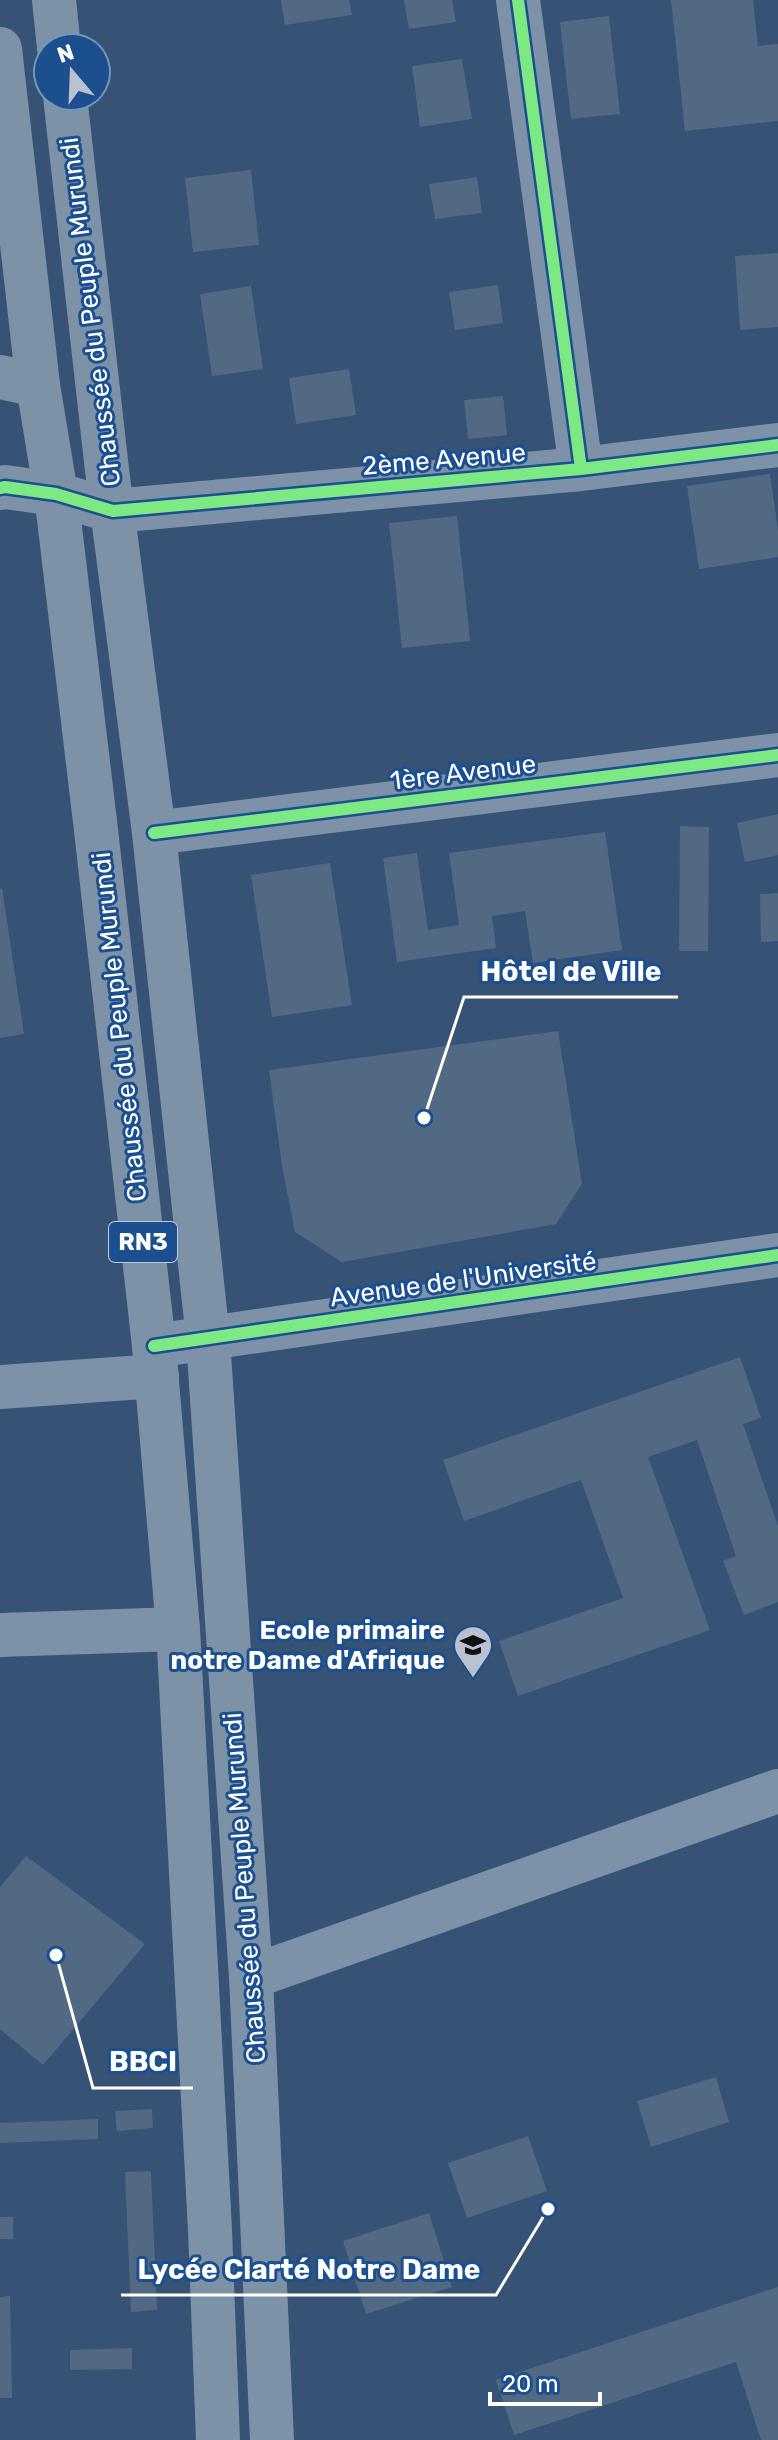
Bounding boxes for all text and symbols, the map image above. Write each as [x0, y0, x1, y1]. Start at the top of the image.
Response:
north arrow [32, 32, 112, 112]
text: N [54, 38, 78, 69]
street label: Chaussée du Peuple Murundi [54, 136, 127, 488]
street label: 2ème Avenue [361, 437, 527, 482]
street label: 1ère Avenue [388, 748, 538, 797]
street label: Chaussée du Peuple Murundi [86, 851, 153, 1203]
callout: Hôtel de Ville [464, 945, 678, 997]
text: Hôtel de Ville [481, 955, 661, 988]
road number: RN3 [109, 1222, 177, 1262]
street label: Avenue de l'Université [328, 1245, 598, 1314]
place label: Ecole primaire notre Dame d'Afrique [171, 1615, 445, 1676]
school or university icon: Ecole primaire notre Dame d'Afrique [452, 1624, 494, 1679]
street label: Chaussée du Peuple Murundi [217, 1712, 272, 2064]
callout: BBCI [93, 2036, 193, 2088]
text: BBCI [109, 2045, 177, 2078]
callout: Lycée Clarté Notre Dame [121, 2243, 496, 2295]
text: Lycée Clarté Notre Dame [137, 2253, 481, 2286]
scale bar [490, 2356, 600, 2406]
text: 20 m [502, 2370, 559, 2398]

